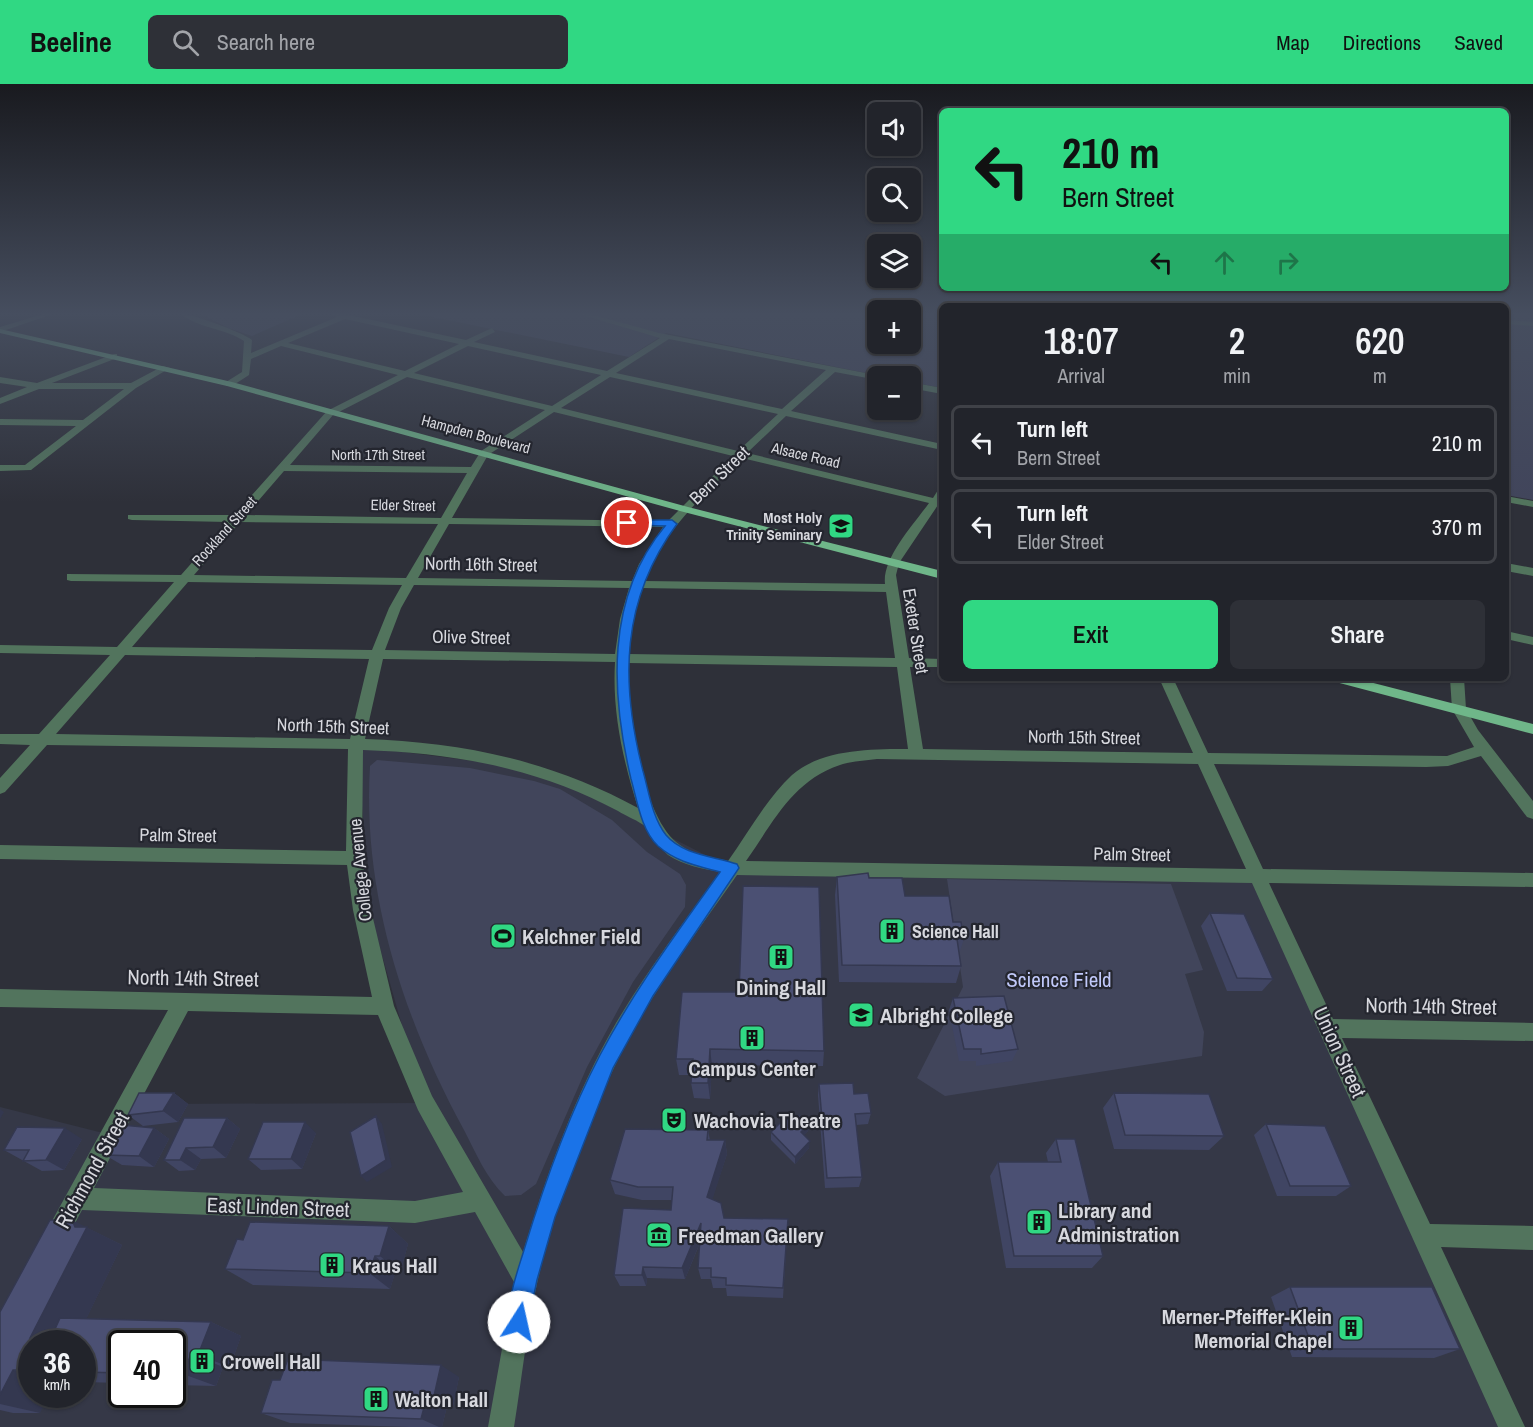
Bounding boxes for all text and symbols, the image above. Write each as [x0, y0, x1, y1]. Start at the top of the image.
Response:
search box [148, 15, 568, 69]
text: Beeline [30, 23, 112, 61]
icon: search [169, 26, 202, 59]
text: Search here [217, 27, 315, 57]
text: Map [1276, 28, 1310, 57]
text: Directions [1343, 28, 1421, 57]
text: Saved [1454, 28, 1503, 57]
map controls [867, 102, 921, 420]
button: sound [867, 102, 921, 156]
text: 210 m [1062, 125, 1160, 181]
icon: left [963, 132, 1041, 210]
button: search [867, 168, 921, 222]
text: Bern Street [1062, 179, 1174, 215]
button: layers [867, 234, 921, 288]
icon: left [1145, 246, 1178, 279]
icon: ahead [1208, 246, 1241, 279]
icon: right [1271, 246, 1304, 279]
button: + [867, 300, 921, 354]
text: 18:07 [1044, 317, 1119, 365]
text: 2 [1229, 317, 1245, 365]
text: 620 [1355, 317, 1404, 365]
text: Arrival [1057, 362, 1105, 389]
text: min [1223, 362, 1251, 389]
text: m [1373, 362, 1387, 389]
button: − [867, 366, 921, 420]
street label: Hampden Boulevard [419, 409, 533, 459]
text: Turn left [1017, 414, 1088, 444]
icon: left [966, 426, 999, 459]
text: 210 m [1432, 428, 1482, 458]
street label: Alsace Road [769, 437, 842, 473]
street label: Bern Street [683, 440, 755, 510]
street label: North 17th Street [331, 444, 425, 465]
text: Bern Street [1017, 444, 1100, 471]
street label: Rockland Street [187, 491, 261, 571]
street label: Elder Street [370, 494, 436, 516]
pin [601, 497, 652, 548]
text: Turn left [1017, 498, 1088, 528]
icon: arrive [610, 506, 643, 539]
place label: Most Holy Trinity Seminary [726, 507, 822, 545]
icon: left [966, 510, 999, 543]
school or university icon: Most Holy Trinity Seminary [826, 511, 856, 541]
text: 370 m [1432, 512, 1482, 542]
text: Elder Street [1017, 528, 1104, 555]
street label: North 16th Street [425, 551, 537, 577]
street label: Exeter Street [897, 586, 935, 676]
button: Exit [963, 600, 1218, 669]
button: Share [1230, 600, 1485, 669]
street label: Olive Street [432, 624, 510, 650]
street label: North 15th Street [276, 712, 390, 740]
street label: North 15th Street [1028, 724, 1140, 750]
street label: College Avenue [342, 817, 378, 923]
street label: Palm Street [139, 822, 217, 848]
street label: Palm Street [1093, 841, 1171, 867]
building icon: Science Hall [877, 916, 907, 946]
place label: Science Hall [912, 919, 999, 944]
sports icon: Kelchner Field [488, 921, 518, 951]
place label: Kelchner Field [522, 922, 641, 951]
building icon: Dining Hall [766, 942, 796, 972]
street label: North 14th Street [127, 962, 259, 994]
park label: Science Field [1006, 965, 1112, 994]
place label: Dining Hall [736, 973, 826, 1002]
street label: North 14th Street [1365, 990, 1497, 1022]
school or university icon: Albright College [846, 1000, 876, 1030]
place label: Albright College [880, 1001, 1013, 1030]
street label: Union Street [1306, 1002, 1374, 1102]
building icon: Campus Center [737, 1023, 767, 1053]
place label: Campus Center [688, 1054, 816, 1083]
theatre icon: Wachovia Theatre [659, 1105, 689, 1135]
street label: Richmond Street [48, 1106, 136, 1234]
place label: Wachovia Theatre [694, 1106, 841, 1135]
street label: East Linden Street [206, 1190, 350, 1224]
place label: Library and Administration [1058, 1196, 1180, 1249]
building icon: Library and Administration [1024, 1207, 1054, 1237]
museum icon: Freedman Gallery [644, 1220, 674, 1250]
place label: Freedman Gallery [678, 1221, 824, 1250]
building icon: Kraus Hall [317, 1250, 347, 1280]
place label: Kraus Hall [352, 1251, 437, 1280]
position arrow [487, 1290, 551, 1354]
place label: Merner-Pfeiffer-Klein Memorial Chapel [1162, 1302, 1332, 1355]
building icon: Merner-Pfeiffer-Klein Memorial Chapel [1336, 1313, 1366, 1343]
speed limit sign: 40 [108, 1330, 186, 1408]
text: 36 [43, 1342, 71, 1382]
building icon: Crowell Hall [187, 1346, 217, 1376]
place label: Crowell Hall [222, 1347, 321, 1376]
text: km/h [44, 1374, 70, 1395]
building icon: Walton Hall [361, 1384, 391, 1414]
place label: Walton Hall [395, 1385, 488, 1414]

